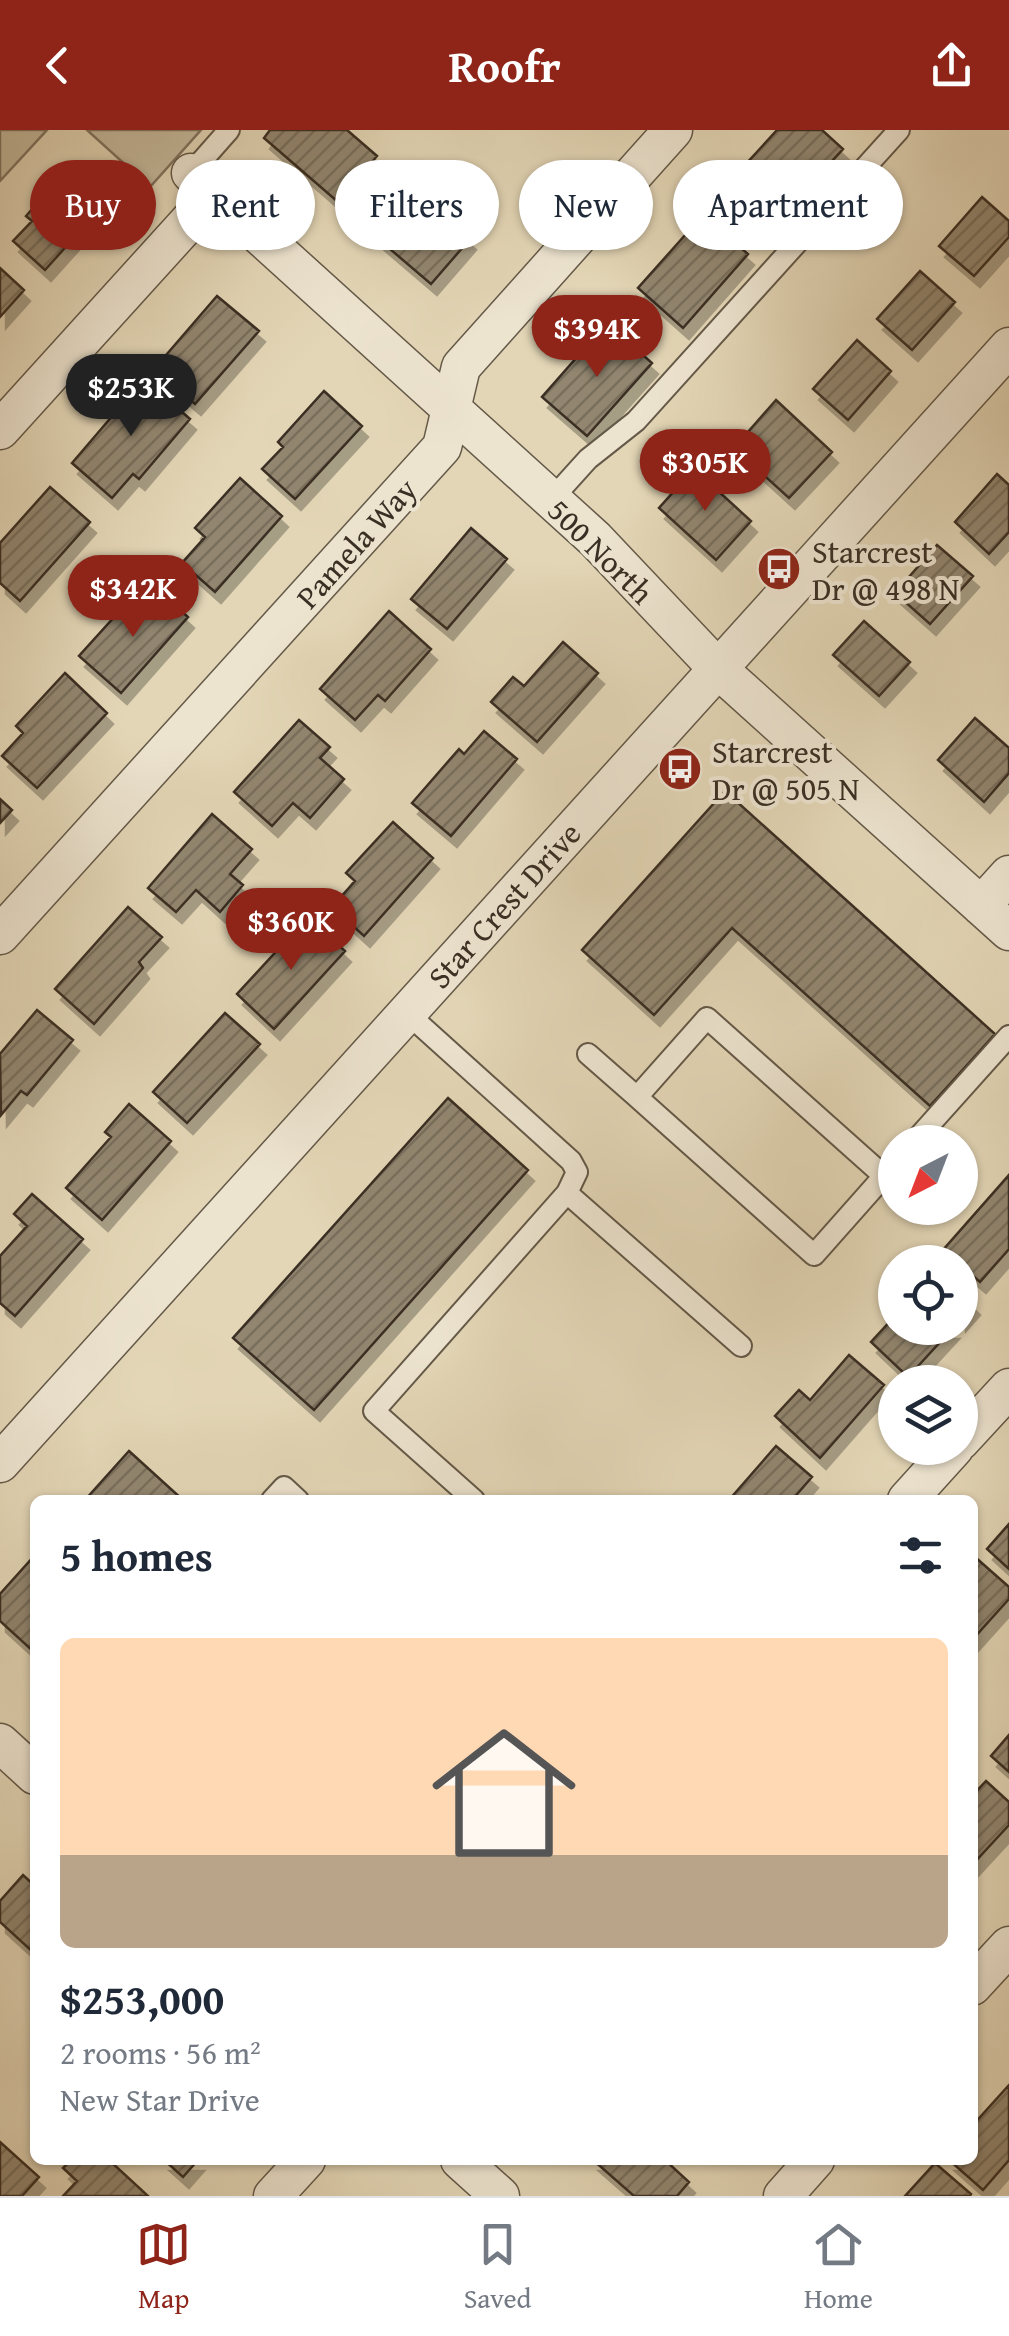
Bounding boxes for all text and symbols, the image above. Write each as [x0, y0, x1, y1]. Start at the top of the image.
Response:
text: Roofr [448, 33, 561, 98]
icon: back [30, 38, 85, 93]
icon: share [924, 38, 979, 93]
chip: Buy [30, 160, 156, 250]
chip: Rent [176, 160, 315, 250]
chip: Filters [335, 160, 499, 250]
chip: New [519, 160, 653, 250]
chip: Apartment [673, 160, 903, 250]
pin: $394K [527, 295, 667, 380]
text: $394K [554, 304, 640, 351]
pin: $253K [61, 354, 201, 439]
text: $253K [88, 363, 174, 410]
pin: $305K [635, 429, 775, 514]
text: $305K [662, 438, 748, 485]
street label: Pamela Way [284, 467, 428, 619]
street label: 500 North [537, 487, 665, 615]
place label: Starcrest Dr @ 498 N [812, 528, 960, 612]
bus stop icon: Starcrest Dr @ 498 N [756, 546, 802, 592]
pin: $342K [63, 555, 203, 640]
text: $342K [90, 564, 176, 611]
place label: Starcrest Dr @ 505 N [712, 728, 860, 812]
bus stop icon: Starcrest Dr @ 505 N [657, 746, 703, 792]
street label: Star Crest Drive [416, 811, 592, 999]
pin: $360K [221, 888, 361, 973]
text: $360K [248, 897, 334, 944]
north arrow [878, 1125, 978, 1225]
map controls [878, 1125, 978, 1465]
button: locate [878, 1245, 978, 1345]
button: layers [878, 1365, 978, 1465]
text: 5 homes [60, 1525, 213, 1586]
icon: filters [893, 1528, 948, 1583]
icon: home [414, 1703, 594, 1883]
text: $253,000 [60, 1968, 224, 2029]
text: 2 rooms · 56 m² [60, 2029, 261, 2076]
text: New Star Drive [60, 2076, 260, 2123]
tab: Map [136, 2217, 191, 2318]
tab: Saved [464, 2217, 531, 2318]
tab: Home [804, 2217, 873, 2318]

